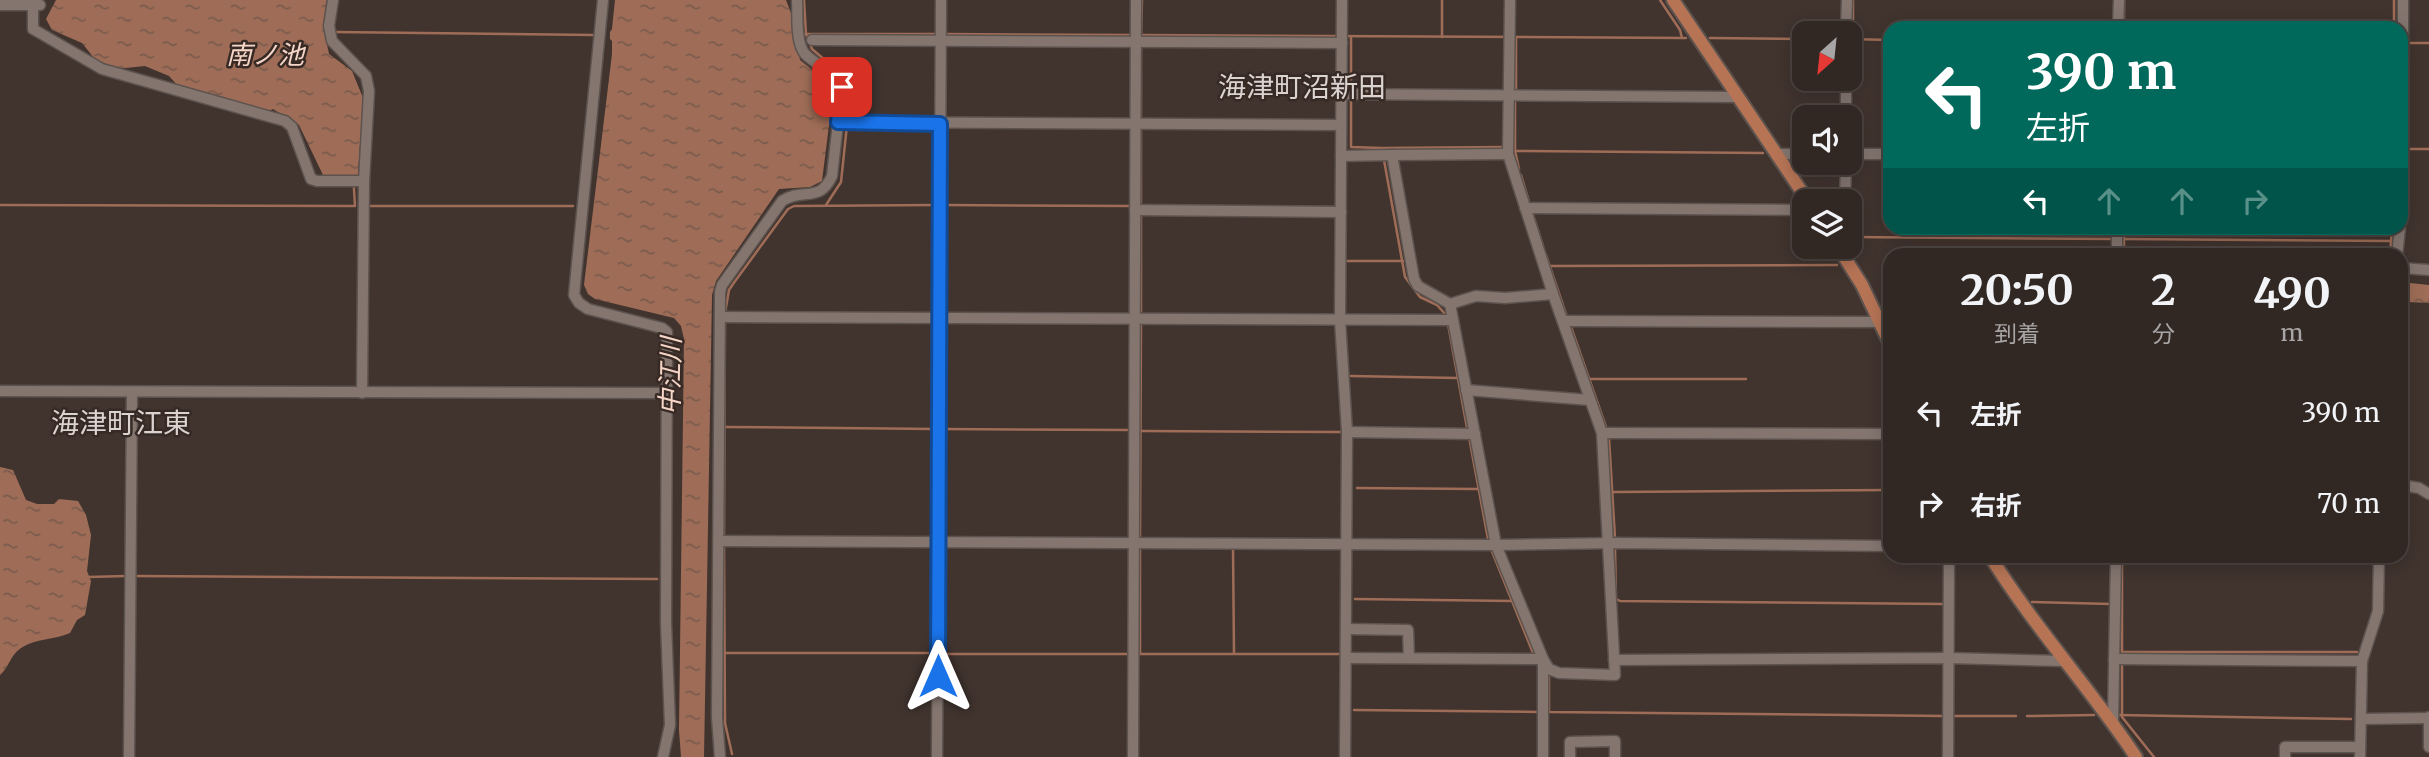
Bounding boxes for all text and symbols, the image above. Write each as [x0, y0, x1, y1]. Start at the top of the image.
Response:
north arrow [1792, 21, 1862, 91]
map controls [1792, 21, 1862, 259]
water label: 南ノ池 [226, 38, 307, 71]
text: 390 m [2026, 41, 2176, 102]
icon: left [1911, 49, 2002, 140]
pin [812, 57, 872, 117]
icon: arrive [823, 68, 861, 106]
district label: 海津町沼新田 [1218, 69, 1386, 105]
button: sound [1792, 105, 1862, 175]
text: 左折 [2026, 108, 2090, 148]
icon: left [2017, 182, 2055, 220]
icon: ahead [2090, 182, 2128, 220]
icon: ahead [2163, 182, 2201, 220]
icon: right [2236, 182, 2274, 220]
button: layers [1792, 189, 1862, 259]
text: 20:50 [1960, 264, 2074, 316]
text: 2 [2151, 264, 2176, 316]
text: 490 [2253, 267, 2331, 319]
text: m [2280, 318, 2303, 347]
text: 到着 [1994, 319, 2040, 348]
text: 分 [2152, 319, 2175, 348]
water label: 中江川 [653, 334, 687, 415]
icon: left [1911, 394, 1949, 432]
text: 390 m [2301, 396, 2380, 429]
text: 左折 [1970, 398, 2022, 431]
district label: 海津町江東 [51, 405, 191, 441]
icon: right [1911, 485, 1949, 523]
text: 70 m [2317, 487, 2380, 520]
text: 右折 [1970, 489, 2022, 522]
position arrow [901, 639, 975, 713]

